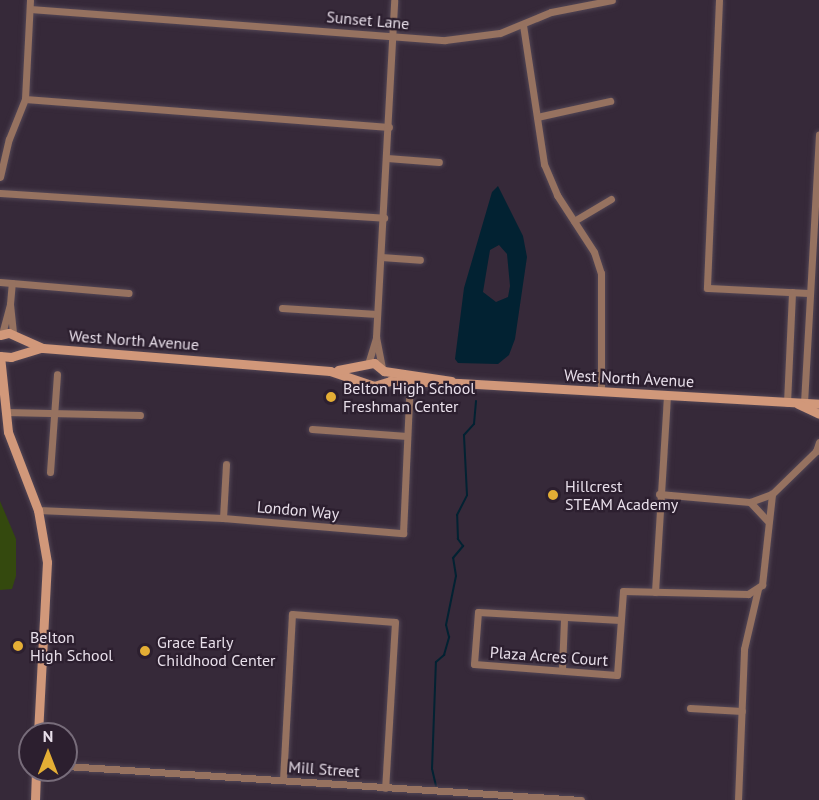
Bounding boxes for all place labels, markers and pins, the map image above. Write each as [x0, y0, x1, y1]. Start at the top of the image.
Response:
place label: Belton High School Freshman Center [343, 378, 475, 416]
marker: Belton High School Freshman Center [324, 390, 338, 404]
place label: Hillcrest STEAM Academy [565, 476, 679, 514]
marker: Hillcrest STEAM Academy [546, 488, 560, 502]
place label: Belton High School [30, 627, 113, 665]
place label: Grace Early Childhood Center [157, 632, 276, 670]
marker: Belton High School [11, 639, 25, 653]
marker: Grace Early Childhood Center [138, 644, 152, 658]

